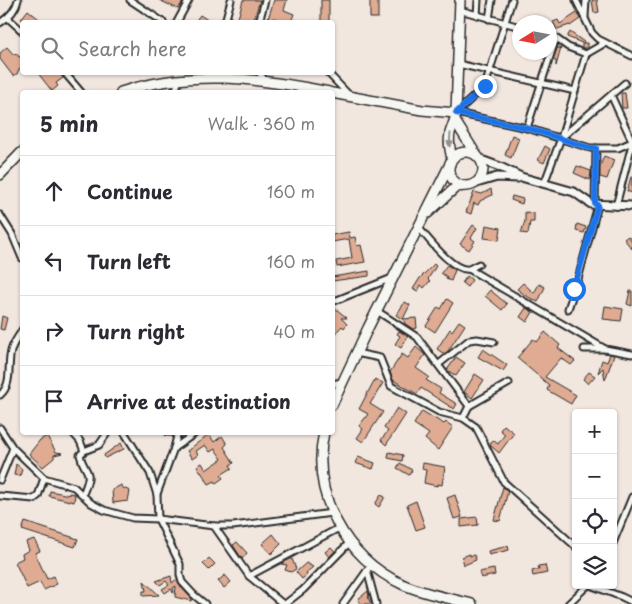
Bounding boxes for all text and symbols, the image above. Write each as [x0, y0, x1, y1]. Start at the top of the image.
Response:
north arrow [512, 15, 557, 60]
search box [20, 20, 335, 75]
icon: search [38, 34, 66, 62]
text: Search here [78, 34, 187, 62]
route end [474, 75, 497, 98]
text: 5 min [40, 107, 98, 139]
text: Walk · 360 m [208, 111, 315, 135]
one-way arrow [446, 132, 454, 148]
icon: ahead [40, 177, 68, 205]
text: Continue [87, 177, 173, 205]
text: 160 m [267, 179, 315, 203]
icon: left [40, 247, 68, 275]
text: Turn left [87, 247, 171, 275]
text: 160 m [267, 249, 315, 273]
route start [563, 278, 586, 301]
icon: right [40, 317, 68, 345]
text: Turn right [87, 317, 185, 345]
text: 40 m [273, 319, 315, 343]
icon: arrive [40, 387, 68, 415]
text: Arrive at destination [87, 387, 291, 415]
map controls [572, 409, 617, 589]
button: + [572, 409, 617, 454]
button: − [572, 454, 617, 499]
button: locate [572, 499, 617, 544]
button: layers [572, 544, 617, 589]

